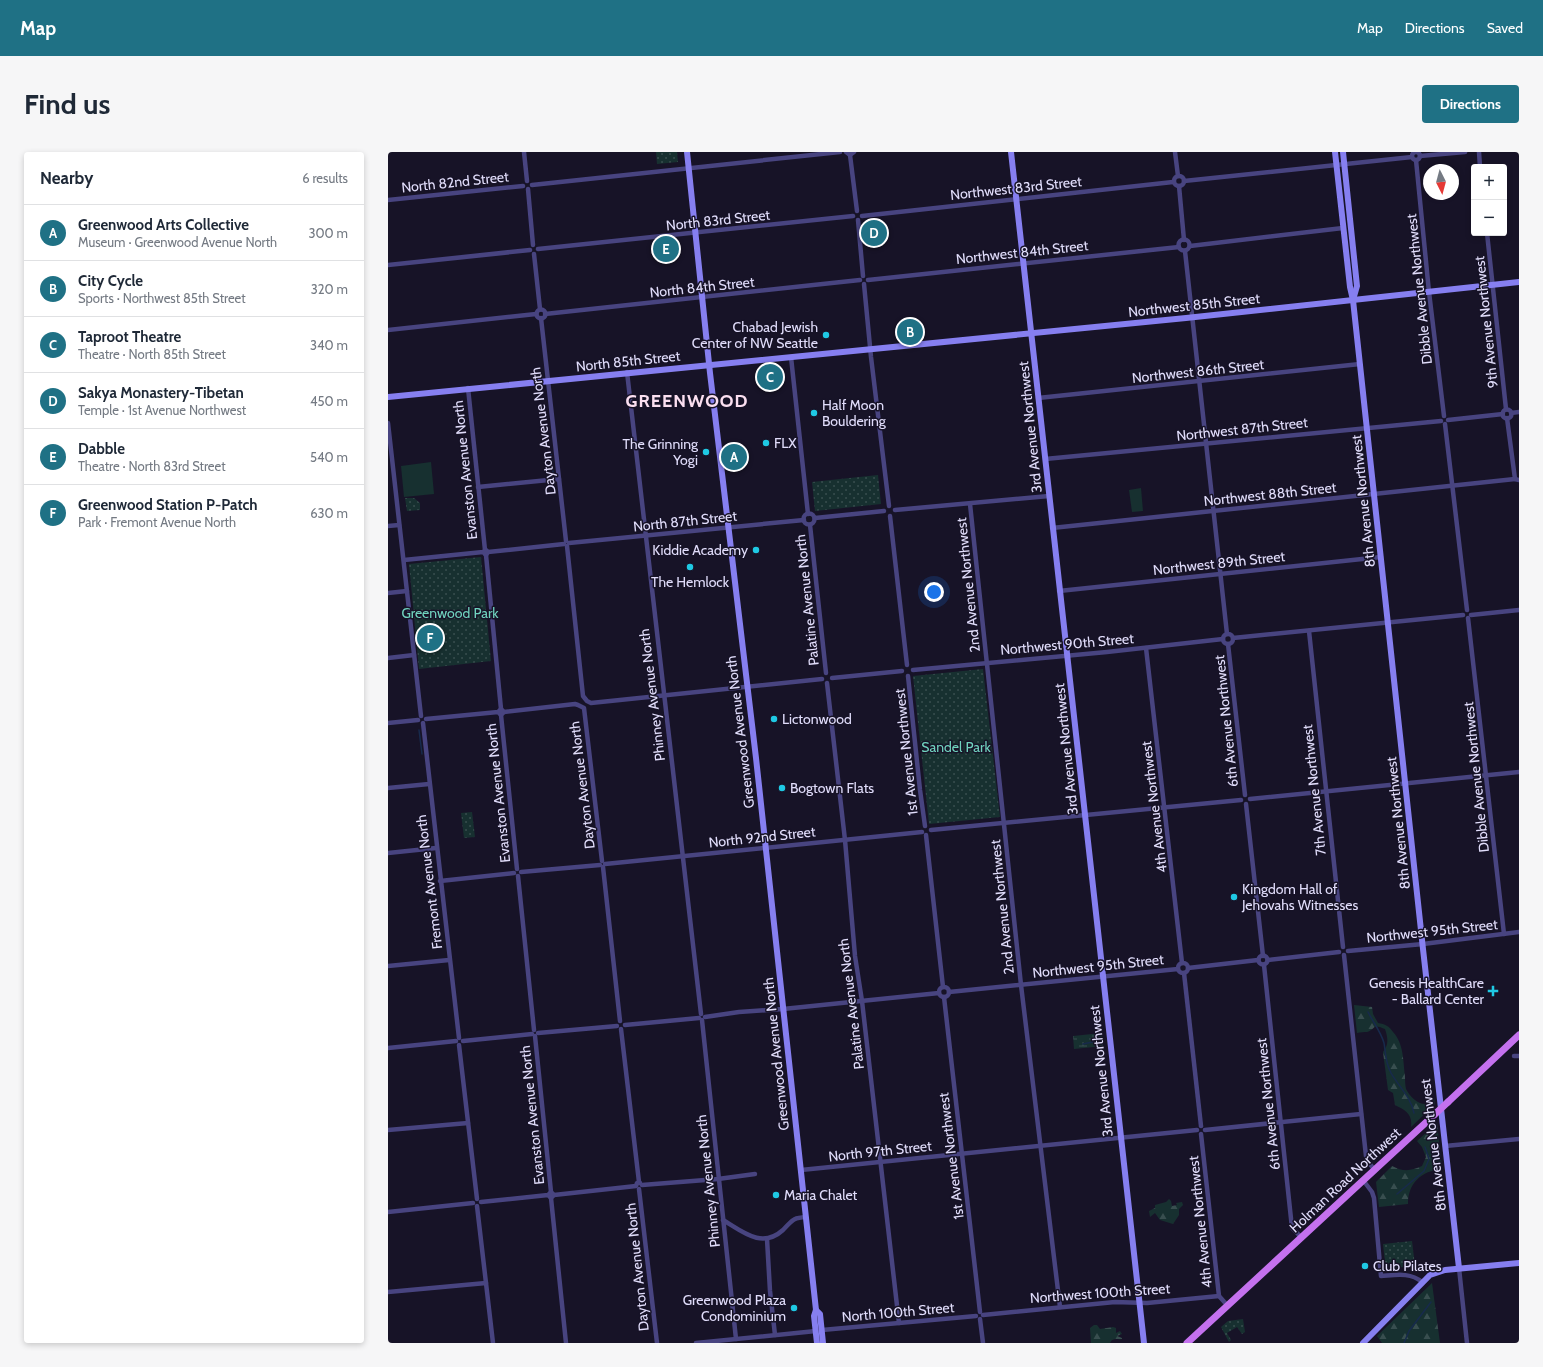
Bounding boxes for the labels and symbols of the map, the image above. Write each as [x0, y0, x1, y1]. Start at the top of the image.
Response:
north arrow [1423, 164, 1459, 200]
street label: North 82nd Street [400, 167, 510, 197]
street label: Northwest 83rd Street [949, 172, 1083, 204]
street label: North 83rd Street [665, 206, 771, 234]
street label: Dibble Avenue Northwest [1402, 212, 1436, 365]
pin: D [861, 218, 887, 248]
pin: E [653, 234, 679, 264]
street label: Northwest 84th Street [955, 236, 1089, 268]
street label: 9th Avenue Northwest [1470, 255, 1502, 389]
street label: North 84th Street [649, 273, 756, 301]
street label: Northwest 85th Street [1127, 289, 1261, 321]
pin: B [897, 317, 923, 347]
place label: Chabad Jewish Center of NW Seattle [692, 318, 818, 352]
marker: Chabad Jewish Center of NW Seattle [821, 330, 831, 340]
street label: North 85th Street [575, 347, 681, 375]
street label: Northwest 86th Street [1131, 355, 1265, 387]
street label: 3rd Avenue Northwest [1014, 360, 1046, 494]
pin: C [757, 362, 783, 392]
street label: Dayton Avenue North [526, 366, 560, 496]
district label: GREENWOOD [626, 390, 748, 412]
place label: Half Moon Bouldering [822, 396, 887, 430]
street label: Evanston Avenue North [449, 400, 481, 540]
marker: Half Moon Bouldering [809, 408, 819, 418]
street label: Northwest 87th Street [1175, 413, 1309, 445]
place label: FLX [774, 434, 797, 452]
street label: 8th Avenue Northwest [1347, 434, 1379, 568]
place label: The Grinning Yogi [623, 435, 699, 469]
marker: FLX [761, 438, 771, 448]
pin: A [721, 442, 747, 472]
marker: The Grinning Yogi [701, 447, 711, 457]
street label: Northwest 88th Street [1203, 478, 1338, 510]
street label: North 87th Street [632, 507, 738, 535]
street label: 2nd Avenue Northwest [952, 516, 984, 653]
street label: Palatine Avenue North [791, 533, 823, 667]
place label: Kiddie Academy [652, 541, 748, 559]
marker: Kiddie Academy [751, 545, 761, 555]
street label: Northwest 89th Street [1152, 547, 1286, 579]
marker: The Hemlock [685, 562, 695, 572]
place label: The Hemlock [651, 573, 730, 591]
your location [924, 582, 944, 602]
park label: Greenwood Park [401, 604, 499, 622]
pin: F [417, 623, 443, 653]
street label: Phinney Avenue North [635, 628, 669, 762]
street label: Northwest 90th Street [999, 629, 1135, 659]
street label: 6th Avenue Northwest [1210, 654, 1242, 788]
street label: Greenwood Avenue North [722, 655, 758, 809]
street label: 3rd Avenue Northwest [1050, 682, 1082, 816]
street label: 1st Avenue Northwest [890, 687, 922, 816]
street label: Dibble Avenue Northwest [1459, 700, 1493, 853]
place label: Lictonwood [782, 710, 852, 728]
marker: Lictonwood [769, 714, 779, 724]
street label: Dayton Avenue North [565, 720, 599, 850]
street label: Evanston Avenue North [482, 723, 514, 863]
street label: 7th Avenue Northwest [1298, 723, 1330, 856]
park label: Sandel Park [921, 738, 991, 756]
street label: 4th Avenue Northwest [1137, 740, 1171, 874]
street label: 8th Avenue Northwest [1382, 756, 1414, 890]
place label: Bogtown Flats [790, 779, 874, 797]
marker: Bogtown Flats [777, 783, 787, 793]
street label: Fremont Avenue North [412, 814, 446, 950]
street label: North 92nd Street [708, 822, 817, 852]
street label: 2nd Avenue Northwest [986, 838, 1018, 975]
place label: Kingdom Hall of Jehovahs Witnesses [1241, 880, 1358, 914]
marker: Kingdom Hall of Jehovahs Witnesses [1229, 892, 1239, 902]
street label: Northwest 95th Street [1365, 915, 1499, 947]
street label: Palatine Avenue North [834, 937, 868, 1071]
street label: Northwest 95th Street [1031, 950, 1165, 982]
place label: Genesis HealthCare - Ballard Center [1369, 974, 1485, 1008]
street label: Greenwood Avenue North [759, 977, 793, 1131]
marker: Genesis HealthCare - Ballard Center [1487, 985, 1499, 997]
street label: 3rd Avenue Northwest [1085, 1004, 1117, 1138]
street label: 6th Avenue Northwest [1252, 1037, 1284, 1171]
street label: Evanston Avenue North [516, 1045, 548, 1185]
street label: 8th Avenue Northwest [1416, 1078, 1450, 1212]
street label: 1st Avenue Northwest [934, 1091, 968, 1220]
street label: Phinney Avenue North [692, 1114, 724, 1248]
street label: Holman Road Northwest [1286, 1123, 1405, 1236]
street label: North 97th Street [828, 1137, 933, 1165]
street label: 4th Avenue Northwest [1184, 1155, 1216, 1289]
place label: Maria Chalet [784, 1186, 858, 1204]
marker: Maria Chalet [771, 1190, 781, 1200]
street label: Dayton Avenue North [621, 1202, 653, 1332]
place label: Club Pilates [1373, 1257, 1442, 1275]
marker: Club Pilates [1360, 1261, 1370, 1271]
street label: Northwest 100th Street [1029, 1279, 1171, 1307]
place label: Greenwood Plaza Condominium [683, 1291, 786, 1325]
street label: North 100th Street [841, 1298, 955, 1326]
marker: Greenwood Plaza Condominium [789, 1303, 799, 1313]

